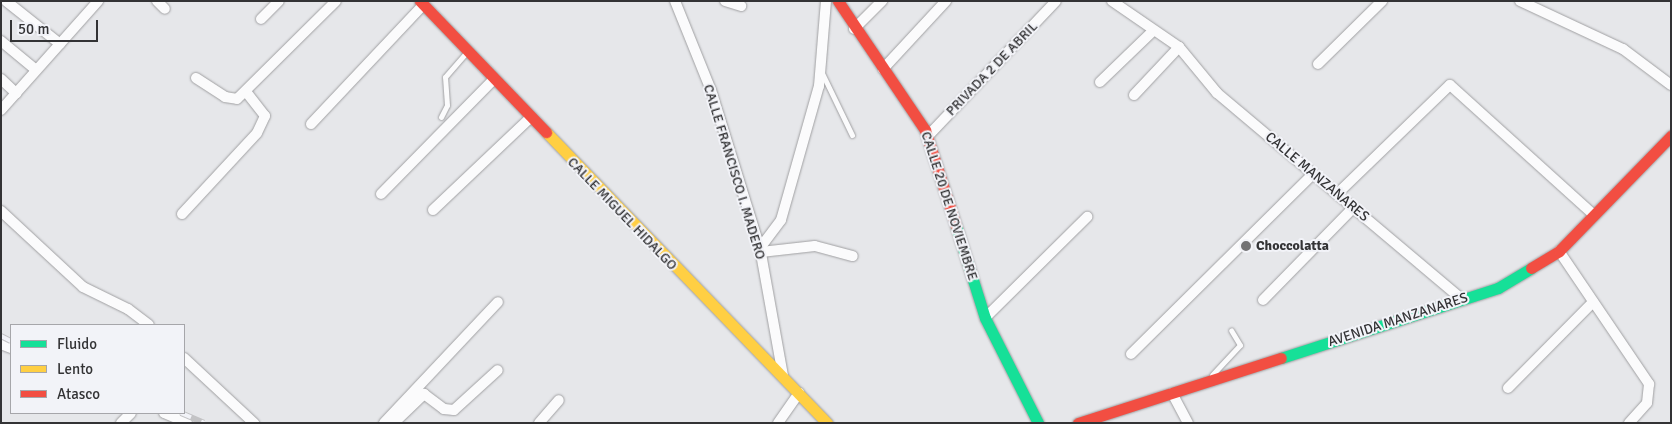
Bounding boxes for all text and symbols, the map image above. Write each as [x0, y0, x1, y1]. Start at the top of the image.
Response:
scale bar [12, 10, 100, 42]
street label: PRIVADA 2 DE ABRIL [943, 18, 1041, 120]
text: 50 m [18, 20, 49, 38]
street label: CALLE FRANCISCO I. MADERO [699, 82, 769, 262]
street label: CALLE MANZANARES [1262, 129, 1372, 225]
street label: CALLE 20 DE NOVIEMBRE [917, 130, 981, 282]
street label: CALLE MIGUEL HIDALGO [564, 154, 680, 274]
place label: Choccolatta [1256, 238, 1329, 254]
marker: Choccolatta [1240, 240, 1252, 252]
street label: AVENIDA MANZANARES [1326, 289, 1470, 351]
legend [10, 324, 185, 414]
text: Fluido [57, 335, 97, 353]
text: Lento [57, 360, 93, 378]
text: Atasco [57, 385, 100, 403]

